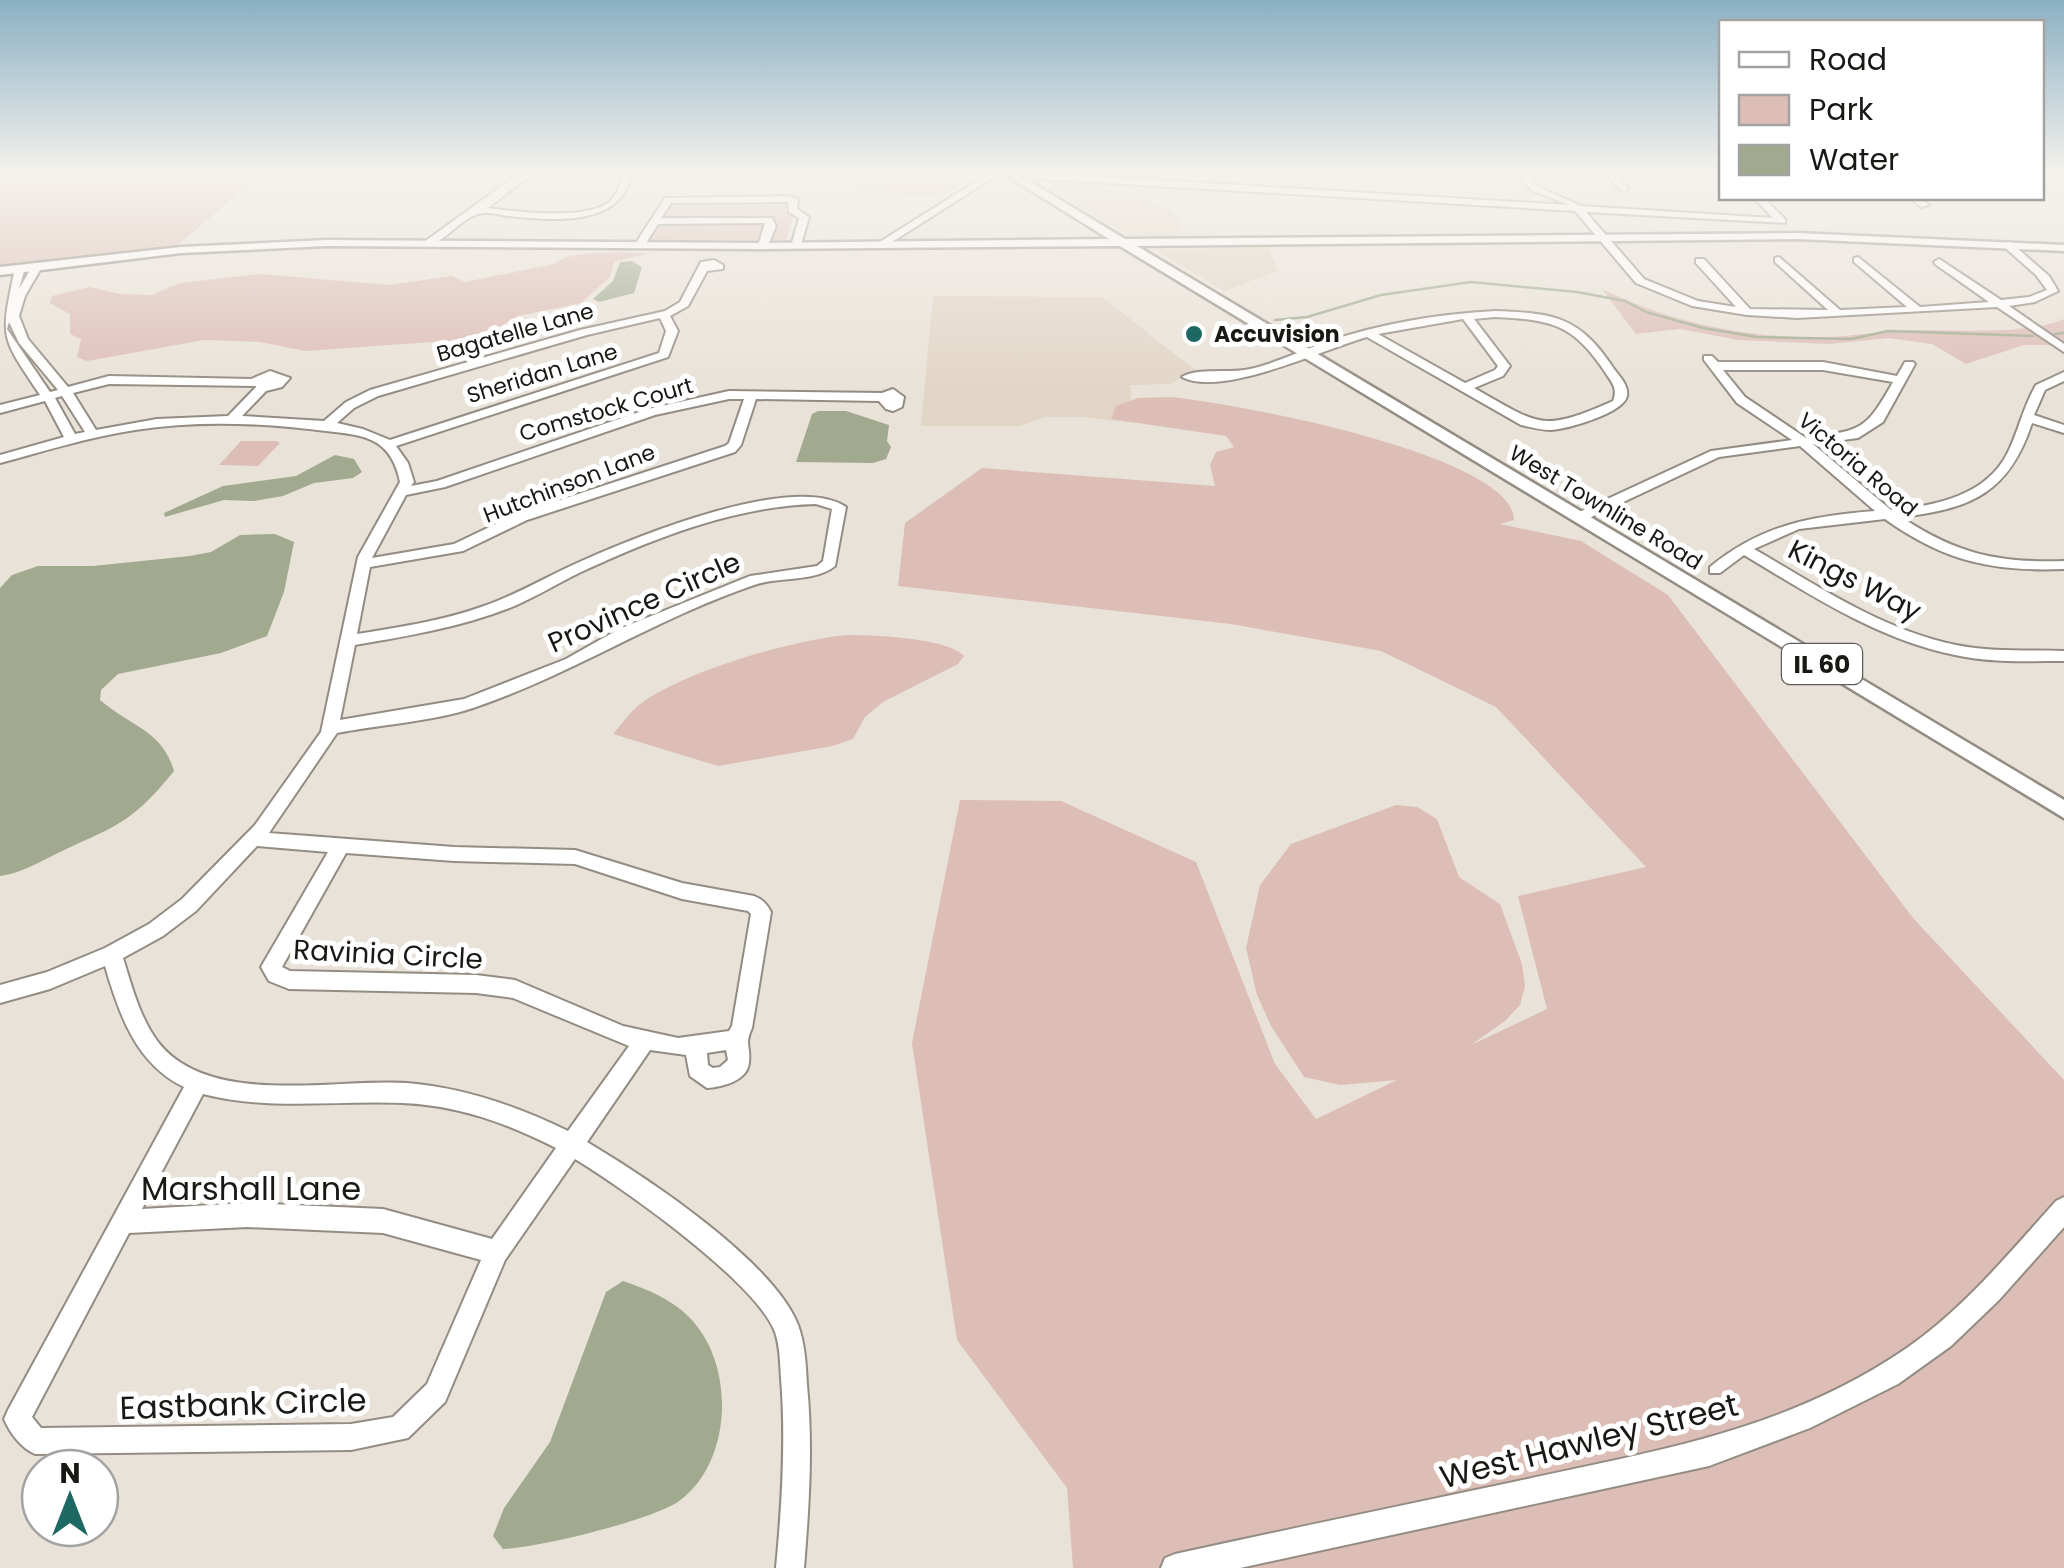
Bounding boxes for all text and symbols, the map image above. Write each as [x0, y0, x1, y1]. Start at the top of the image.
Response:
legend [1719, 20, 2044, 200]
text: Road [1809, 38, 1887, 81]
text: Park [1809, 88, 1874, 131]
text: Water [1809, 138, 1899, 181]
street label: Bagatelle Lane [433, 295, 597, 370]
place label: Accuvision [1214, 319, 1340, 350]
marker: Accuvision [1183, 323, 1205, 345]
street label: Sheridan Lane [463, 336, 621, 411]
street label: Comstock Court [516, 370, 697, 449]
street label: Victoria Road [1791, 405, 1924, 524]
street label: Hutchinson Lane [479, 436, 660, 531]
street label: West Townline Road [1503, 437, 1708, 577]
street label: Kings Way [1781, 530, 1928, 631]
street label: Province Circle [542, 543, 747, 662]
road number: IL 60 [1782, 644, 1862, 684]
street label: Ravinia Circle [292, 930, 484, 979]
street label: Marshall Lane [141, 1166, 361, 1211]
street label: Eastbank Circle [119, 1377, 367, 1430]
street label: West Hawley Street [1435, 1382, 1743, 1499]
north arrow [20, 1448, 120, 1548]
text: N [59, 1454, 81, 1493]

